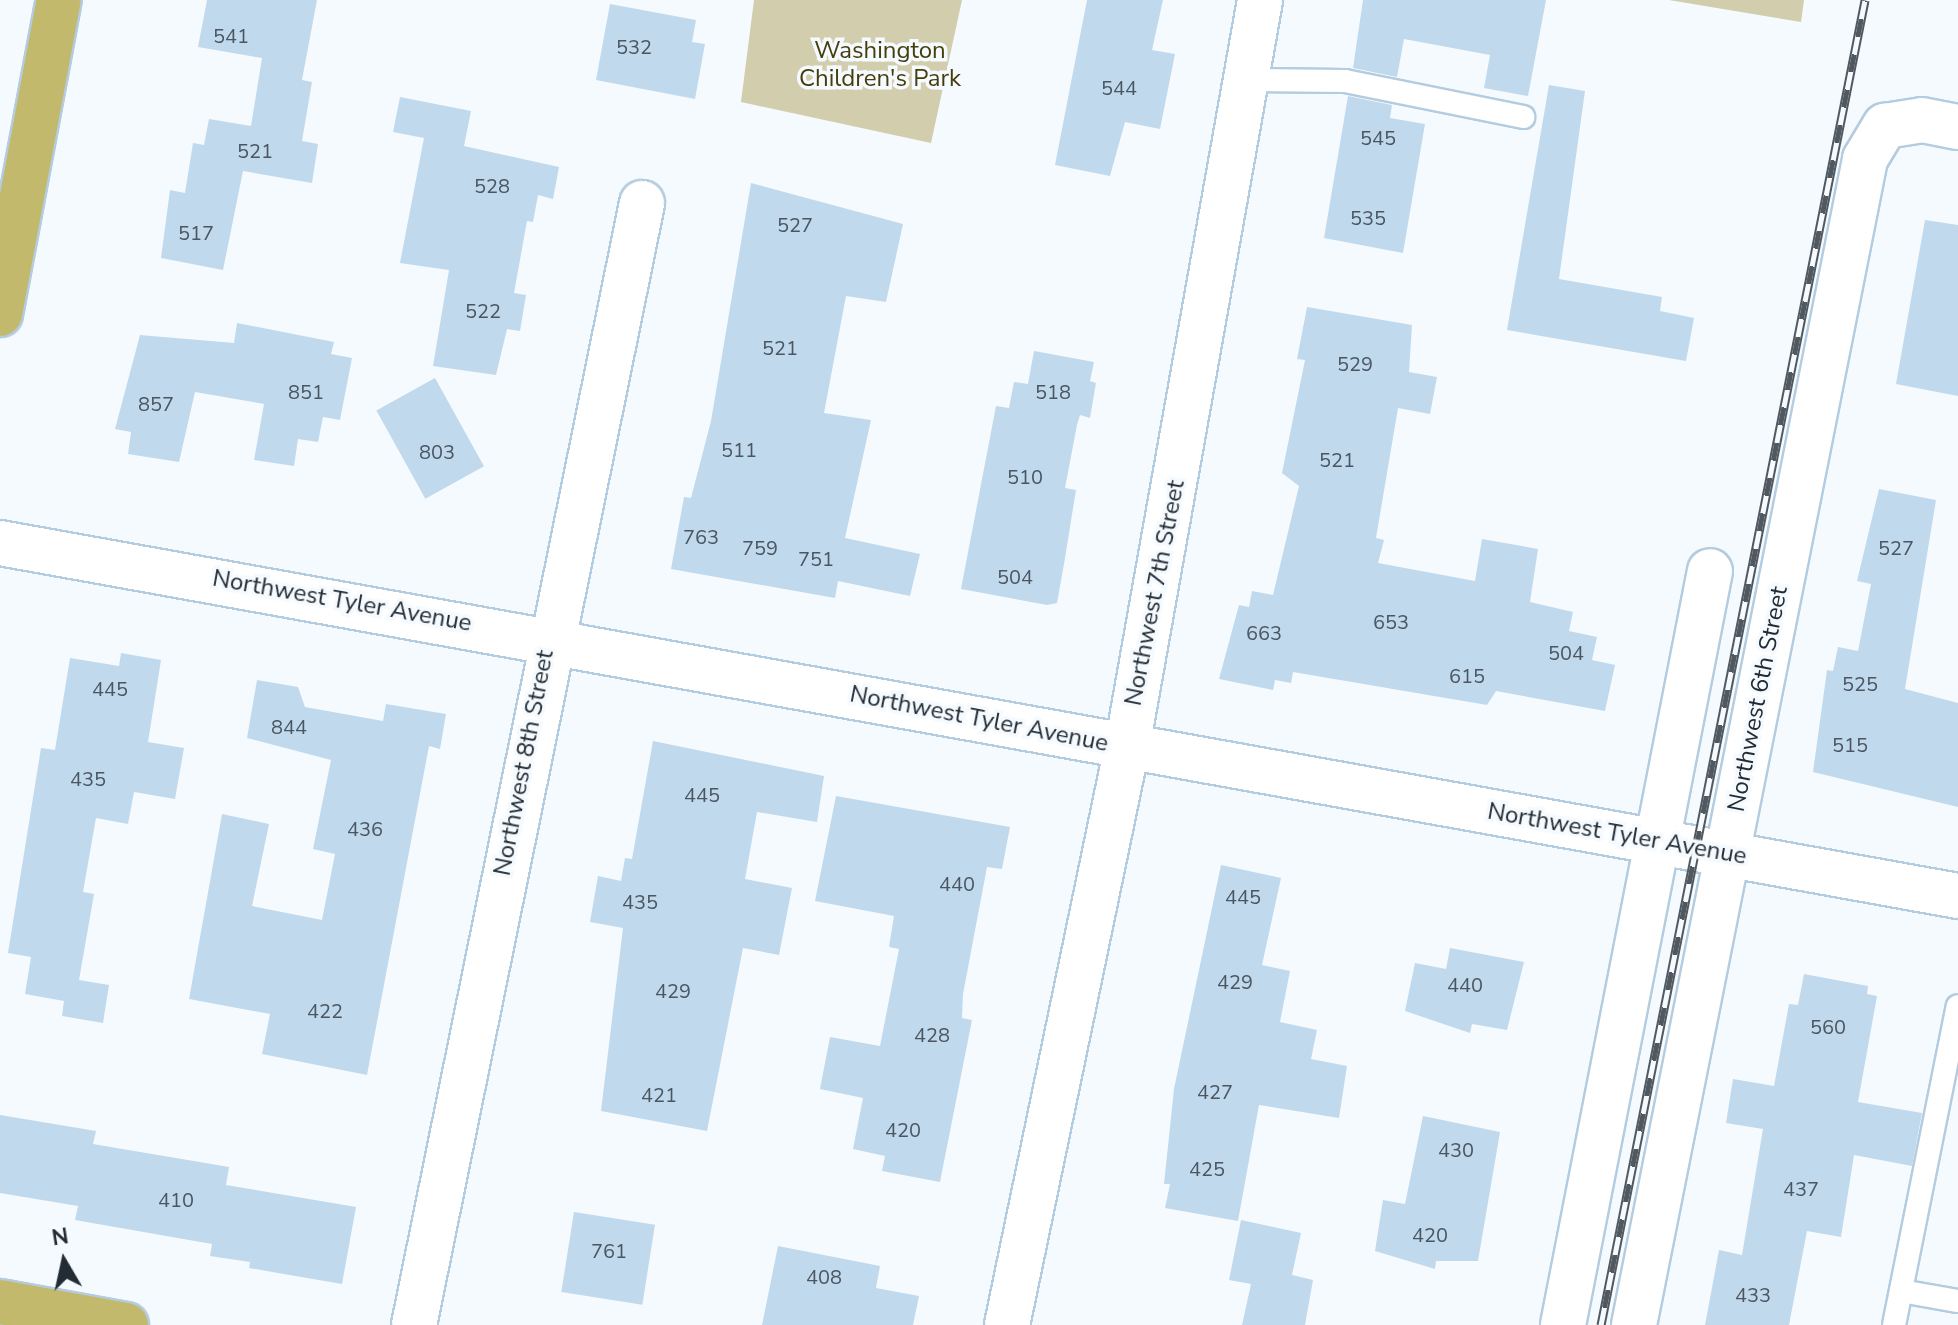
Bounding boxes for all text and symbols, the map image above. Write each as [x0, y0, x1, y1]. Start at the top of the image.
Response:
house number: 541 [213, 24, 249, 48]
house number: 532 [616, 35, 652, 59]
park label: Washington Children's Park [799, 37, 961, 93]
house number: 544 [1101, 76, 1137, 100]
house number: 545 [1360, 126, 1396, 150]
house number: 521 [237, 139, 273, 163]
house number: 528 [474, 174, 510, 198]
house number: 535 [1350, 206, 1386, 230]
house number: 527 [777, 213, 813, 237]
house number: 517 [178, 221, 214, 245]
house number: 522 [465, 299, 501, 323]
house number: 521 [762, 336, 798, 360]
house number: 529 [1337, 352, 1373, 376]
house number: 851 [288, 380, 324, 404]
house number: 518 [1035, 380, 1071, 404]
house number: 857 [138, 392, 174, 416]
house number: 511 [721, 438, 757, 462]
house number: 803 [419, 440, 455, 464]
house number: 521 [1319, 448, 1355, 472]
house number: 510 [1007, 465, 1043, 489]
street label: Northwest 7th Street [1119, 478, 1191, 708]
house number: 763 [683, 525, 719, 549]
house number: 759 [742, 536, 778, 560]
house number: 527 [1878, 536, 1914, 560]
house number: 751 [798, 547, 834, 571]
street label: Northwest Tyler Avenue [210, 564, 474, 638]
house number: 504 [997, 565, 1033, 589]
street label: Northwest 6th Street [1722, 584, 1794, 814]
house number: 653 [1373, 610, 1409, 634]
house number: 663 [1246, 621, 1282, 645]
house number: 504 [1548, 641, 1584, 665]
street label: Northwest 8th Street [488, 648, 560, 878]
house number: 615 [1449, 664, 1485, 688]
house number: 525 [1842, 672, 1878, 696]
house number: 445 [92, 677, 128, 701]
street label: Northwest Tyler Avenue [847, 680, 1111, 758]
house number: 844 [271, 715, 307, 739]
house number: 515 [1832, 733, 1868, 757]
house number: 435 [70, 767, 106, 791]
house number: 445 [684, 783, 720, 807]
street label: Northwest Tyler Avenue [1485, 797, 1749, 871]
house number: 436 [347, 817, 383, 841]
house number: 440 [939, 872, 975, 896]
house number: 445 [1225, 885, 1261, 909]
house number: 435 [622, 890, 658, 914]
house number: 429 [1217, 970, 1253, 994]
house number: 440 [1447, 973, 1483, 997]
house number: 429 [655, 979, 691, 1003]
house number: 422 [307, 999, 343, 1023]
house number: 560 [1810, 1015, 1846, 1039]
house number: 428 [914, 1023, 950, 1047]
house number: 427 [1197, 1080, 1233, 1104]
house number: 421 [641, 1083, 677, 1107]
house number: 420 [885, 1118, 921, 1142]
house number: 430 [1438, 1138, 1474, 1162]
house number: 425 [1189, 1157, 1225, 1181]
house number: 437 [1783, 1177, 1819, 1201]
house number: 410 [158, 1188, 194, 1212]
north arrow [24, 1221, 104, 1301]
text: N [50, 1221, 71, 1253]
house number: 420 [1412, 1223, 1448, 1247]
house number: 761 [591, 1239, 627, 1263]
house number: 408 [806, 1265, 842, 1289]
house number: 433 [1735, 1283, 1771, 1307]

